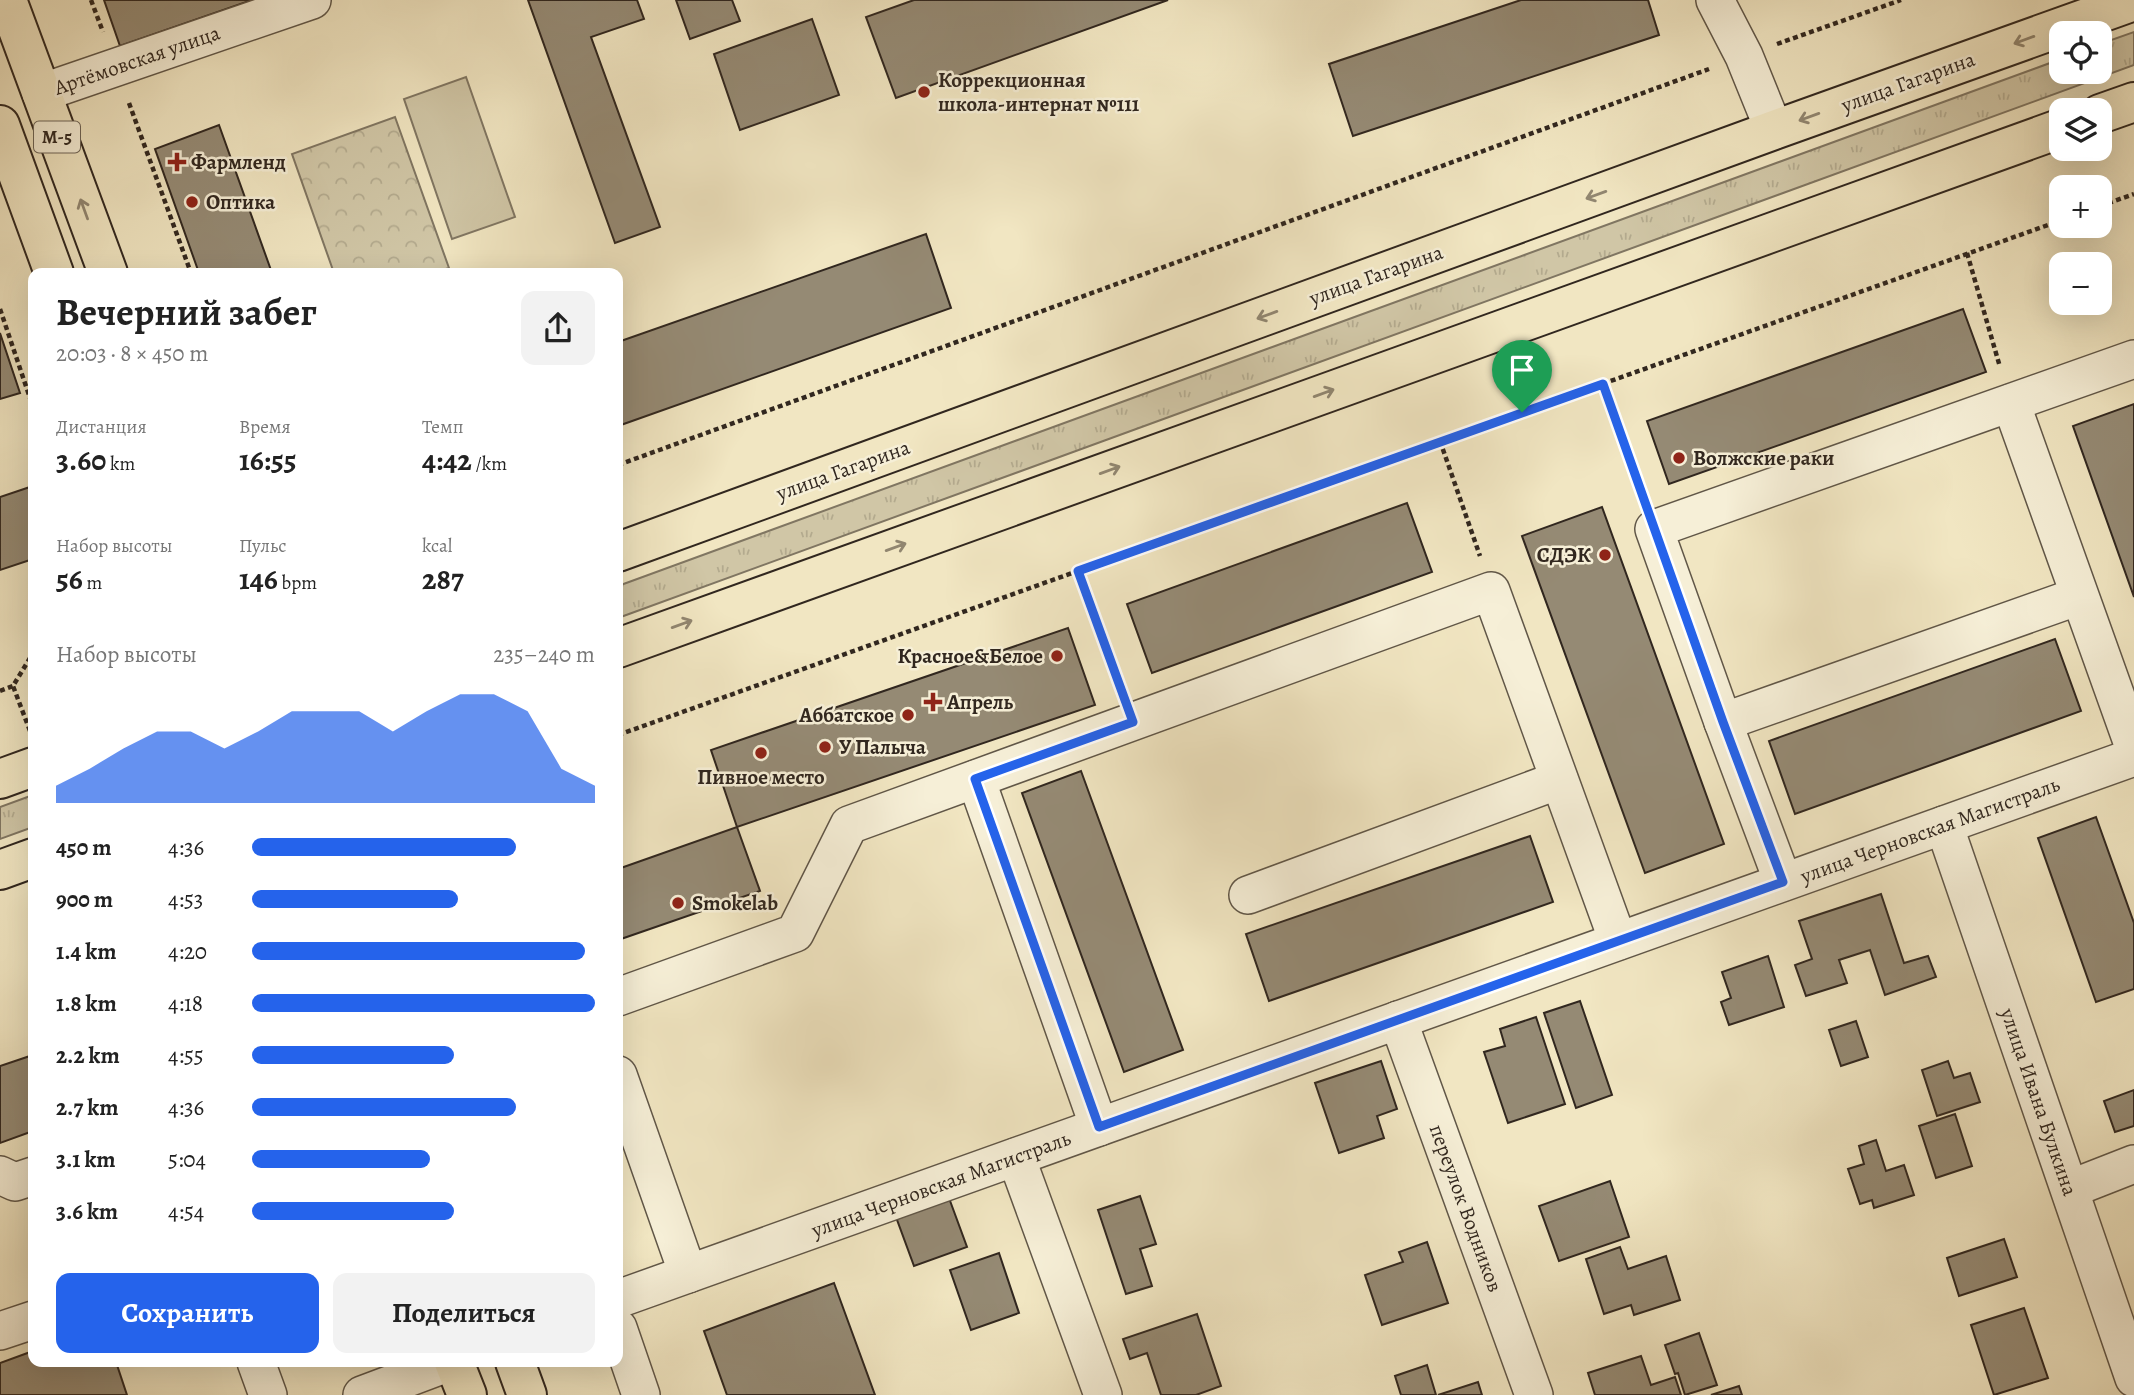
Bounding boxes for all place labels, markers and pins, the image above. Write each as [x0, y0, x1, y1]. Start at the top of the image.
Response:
place label: Коррекционная школа-интернат №111 [938, 66, 1140, 118]
marker: Коррекционная школа-интернат №111 [916, 84, 932, 100]
place label: Фармленд [191, 148, 286, 176]
marker: Фармленд [169, 154, 185, 170]
place label: Оптика [206, 188, 275, 216]
marker: Оптика [184, 194, 200, 210]
pin [1492, 340, 1552, 412]
place label: Волжские раки [1693, 444, 1835, 472]
marker: Волжские раки [1671, 450, 1687, 466]
place label: СДЭК [1537, 541, 1591, 569]
marker: СДЭК [1597, 547, 1613, 563]
place label: Красное&Белое [898, 642, 1043, 670]
marker: Красное&Белое [1049, 648, 1065, 664]
place label: Апрель [946, 688, 1014, 716]
marker: Апрель [925, 694, 941, 710]
place label: Аббатское [798, 701, 894, 729]
marker: Аббатское [900, 707, 916, 723]
place label: У Палыча [839, 733, 926, 761]
marker: У Палыча [817, 739, 833, 755]
marker: Пивное место [753, 745, 769, 761]
place label: Пивное место [697, 763, 825, 791]
place label: Smokelab [692, 889, 778, 917]
marker: Smokelab [670, 895, 686, 911]

